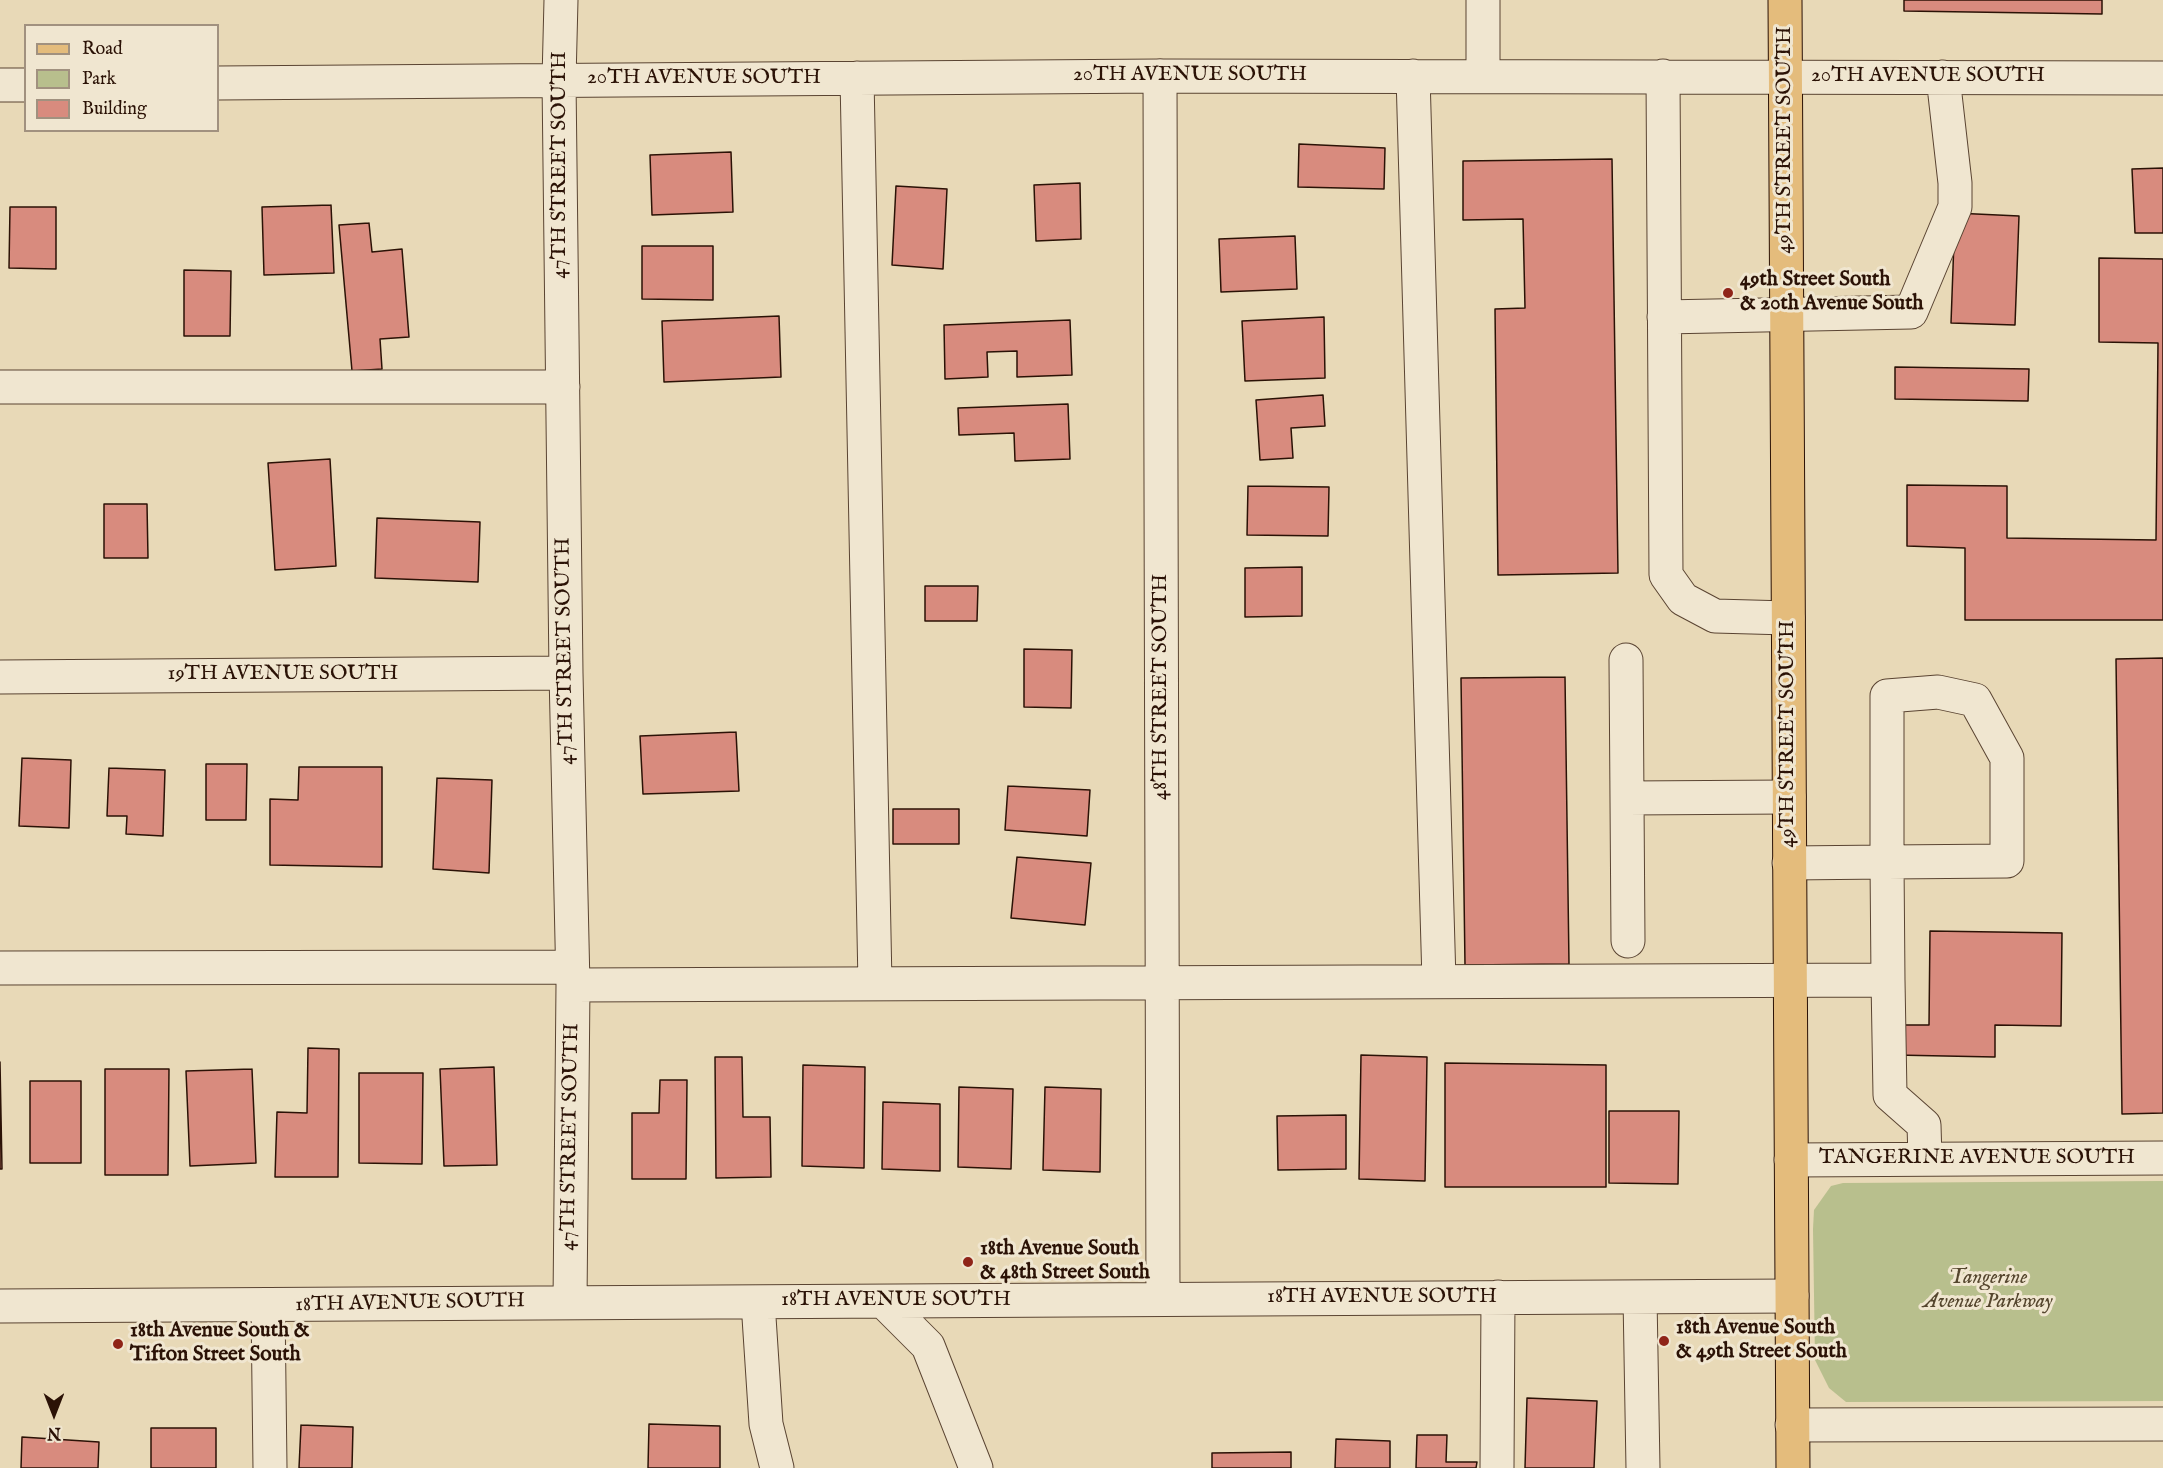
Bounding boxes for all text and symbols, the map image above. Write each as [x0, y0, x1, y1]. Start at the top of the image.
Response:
legend [24, 24, 219, 132]
street label: 49TH STREET SOUTH [1773, 26, 1799, 254]
text: Road [82, 38, 123, 61]
street label: 47TH STREET SOUTH [548, 51, 574, 279]
street label: 20TH AVENUE SOUTH [1073, 63, 1307, 89]
street label: 20TH AVENUE SOUTH [1811, 64, 2045, 90]
street label: 20TH AVENUE SOUTH [587, 66, 821, 92]
text: Park [82, 68, 116, 91]
text: Building [82, 98, 147, 121]
place label: 49th Street South & 20th Avenue South [1740, 268, 1924, 318]
marker: 49th Street South & 20th Avenue South [1721, 286, 1735, 300]
street label: 47TH STREET SOUTH [551, 537, 581, 765]
street label: 48TH STREET SOUTH [1149, 574, 1175, 800]
street label: 49TH STREET SOUTH [1776, 620, 1802, 848]
street label: 19TH AVENUE SOUTH [168, 662, 398, 688]
street label: 47TH STREET SOUTH [556, 1023, 586, 1251]
street label: TANGERINE AVENUE SOUTH [1819, 1146, 2135, 1172]
place label: 18th Avenue South & 48th Street South [980, 1237, 1150, 1287]
marker: 18th Avenue South & 48th Street South [961, 1255, 975, 1269]
park label: Tangerine Avenue Parkway [1923, 1266, 2053, 1316]
street label: 18TH AVENUE SOUTH [1267, 1285, 1497, 1311]
street label: 18TH AVENUE SOUTH [781, 1288, 1011, 1314]
street label: 18TH AVENUE SOUTH [295, 1289, 525, 1319]
place label: 18th Avenue South & 49th Street South [1676, 1316, 1847, 1366]
place label: 18th Avenue South & Tifton Street South [130, 1319, 309, 1369]
marker: 18th Avenue South & 49th Street South [1657, 1334, 1671, 1348]
marker: 18th Avenue South & Tifton Street South [111, 1337, 125, 1351]
north arrow [24, 1384, 84, 1444]
text: N [47, 1422, 61, 1442]

